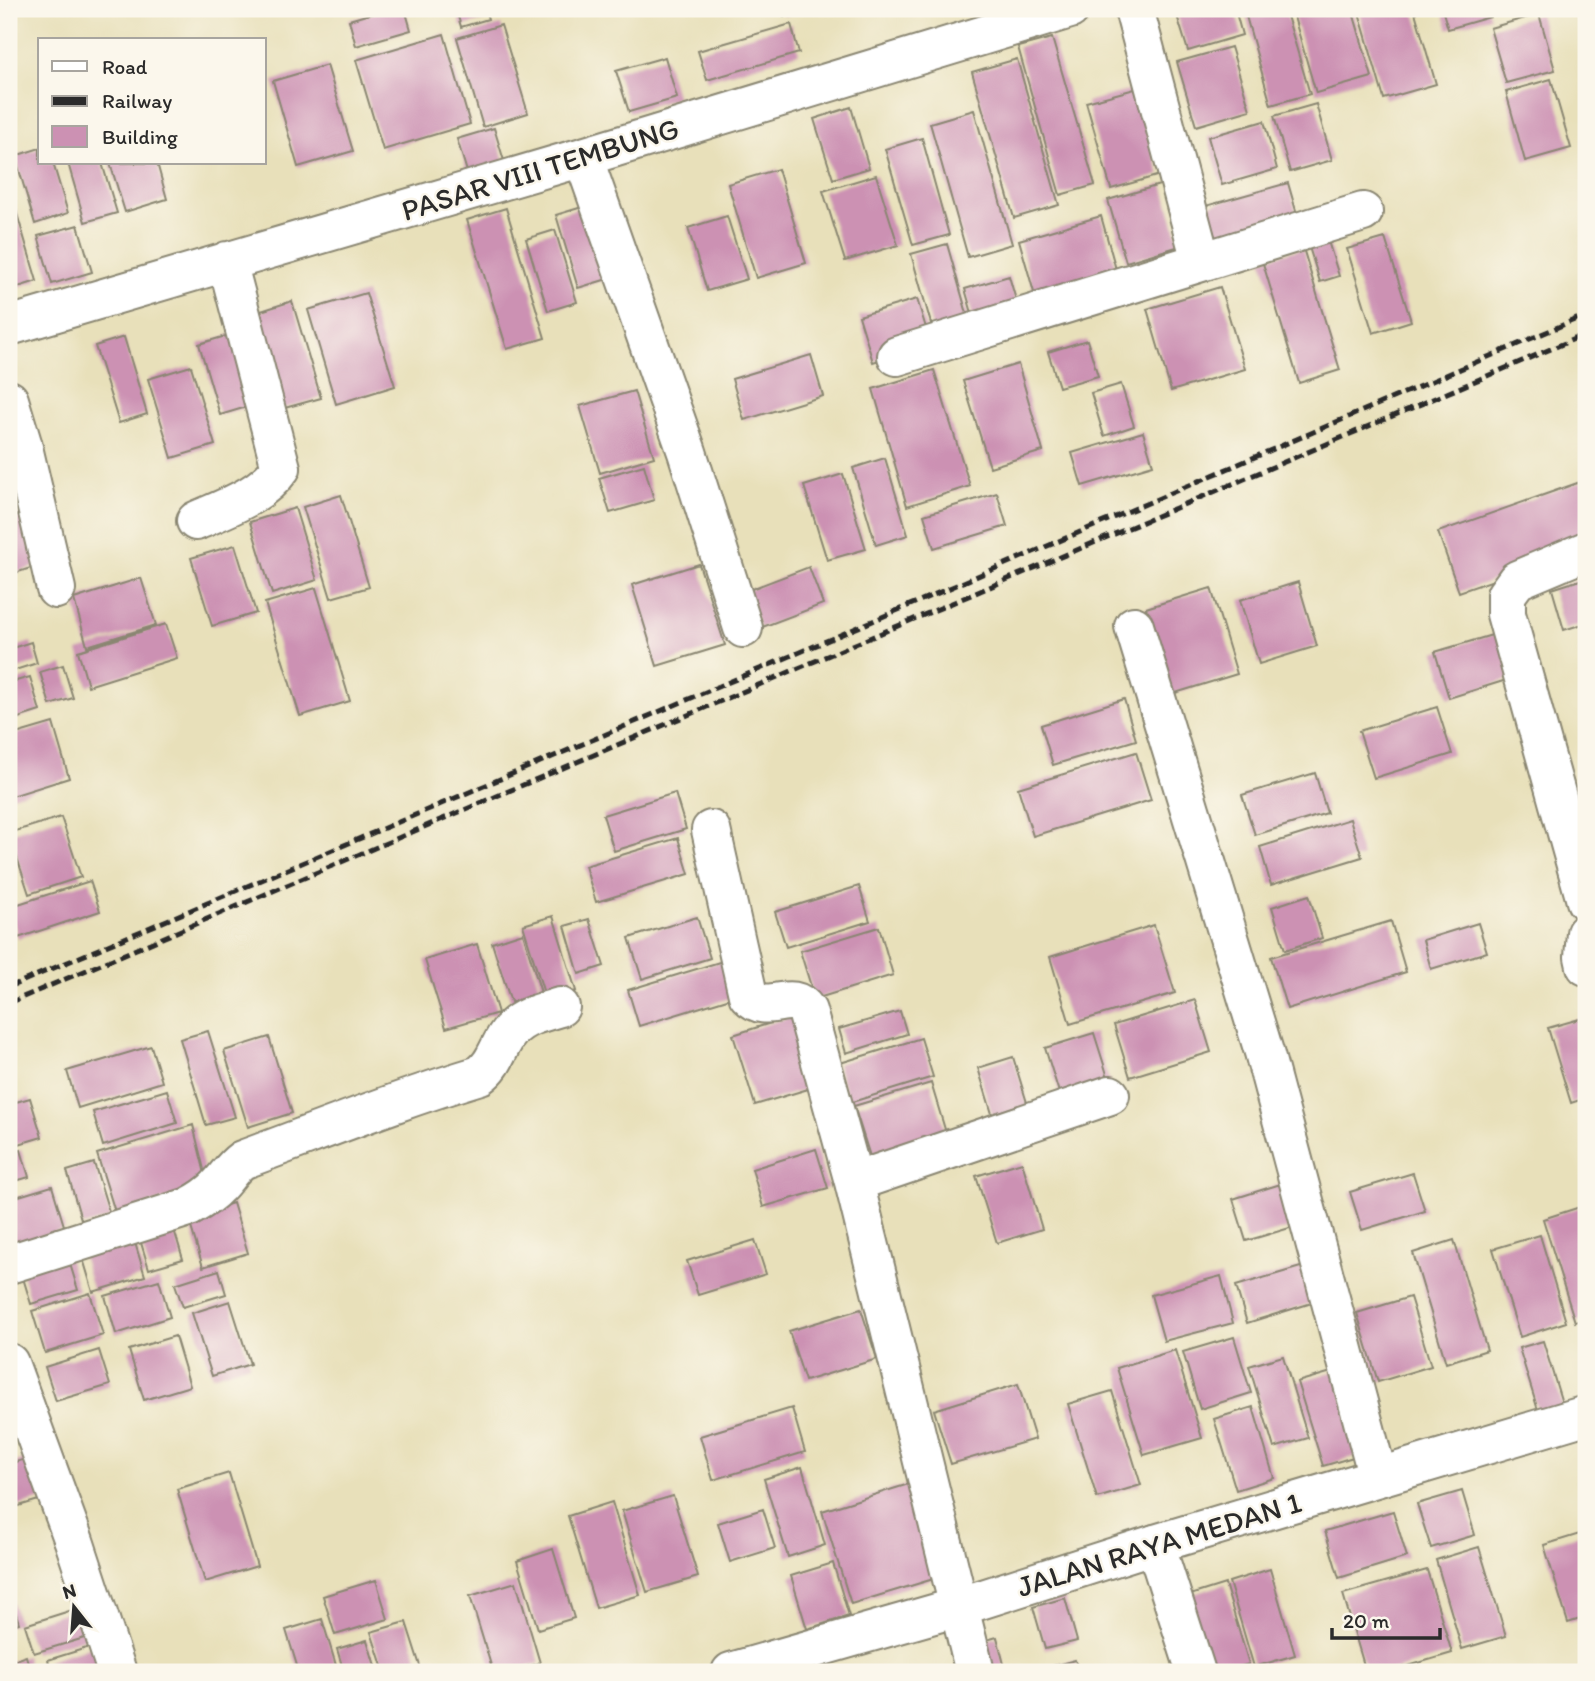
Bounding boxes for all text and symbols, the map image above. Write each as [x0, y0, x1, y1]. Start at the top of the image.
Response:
legend [38, 38, 266, 164]
text: Road [102, 54, 148, 79]
text: Railway [102, 88, 172, 113]
street label: PASAR VIII TEMBUNG [397, 109, 683, 229]
text: Building [102, 124, 178, 149]
street label: JALAN RAYA MEDAN 1 [1012, 1483, 1306, 1605]
north arrow [38, 1572, 108, 1642]
text: N [60, 1578, 79, 1604]
scale bar [1332, 1597, 1441, 1641]
text: 20 m [1343, 1608, 1390, 1633]

